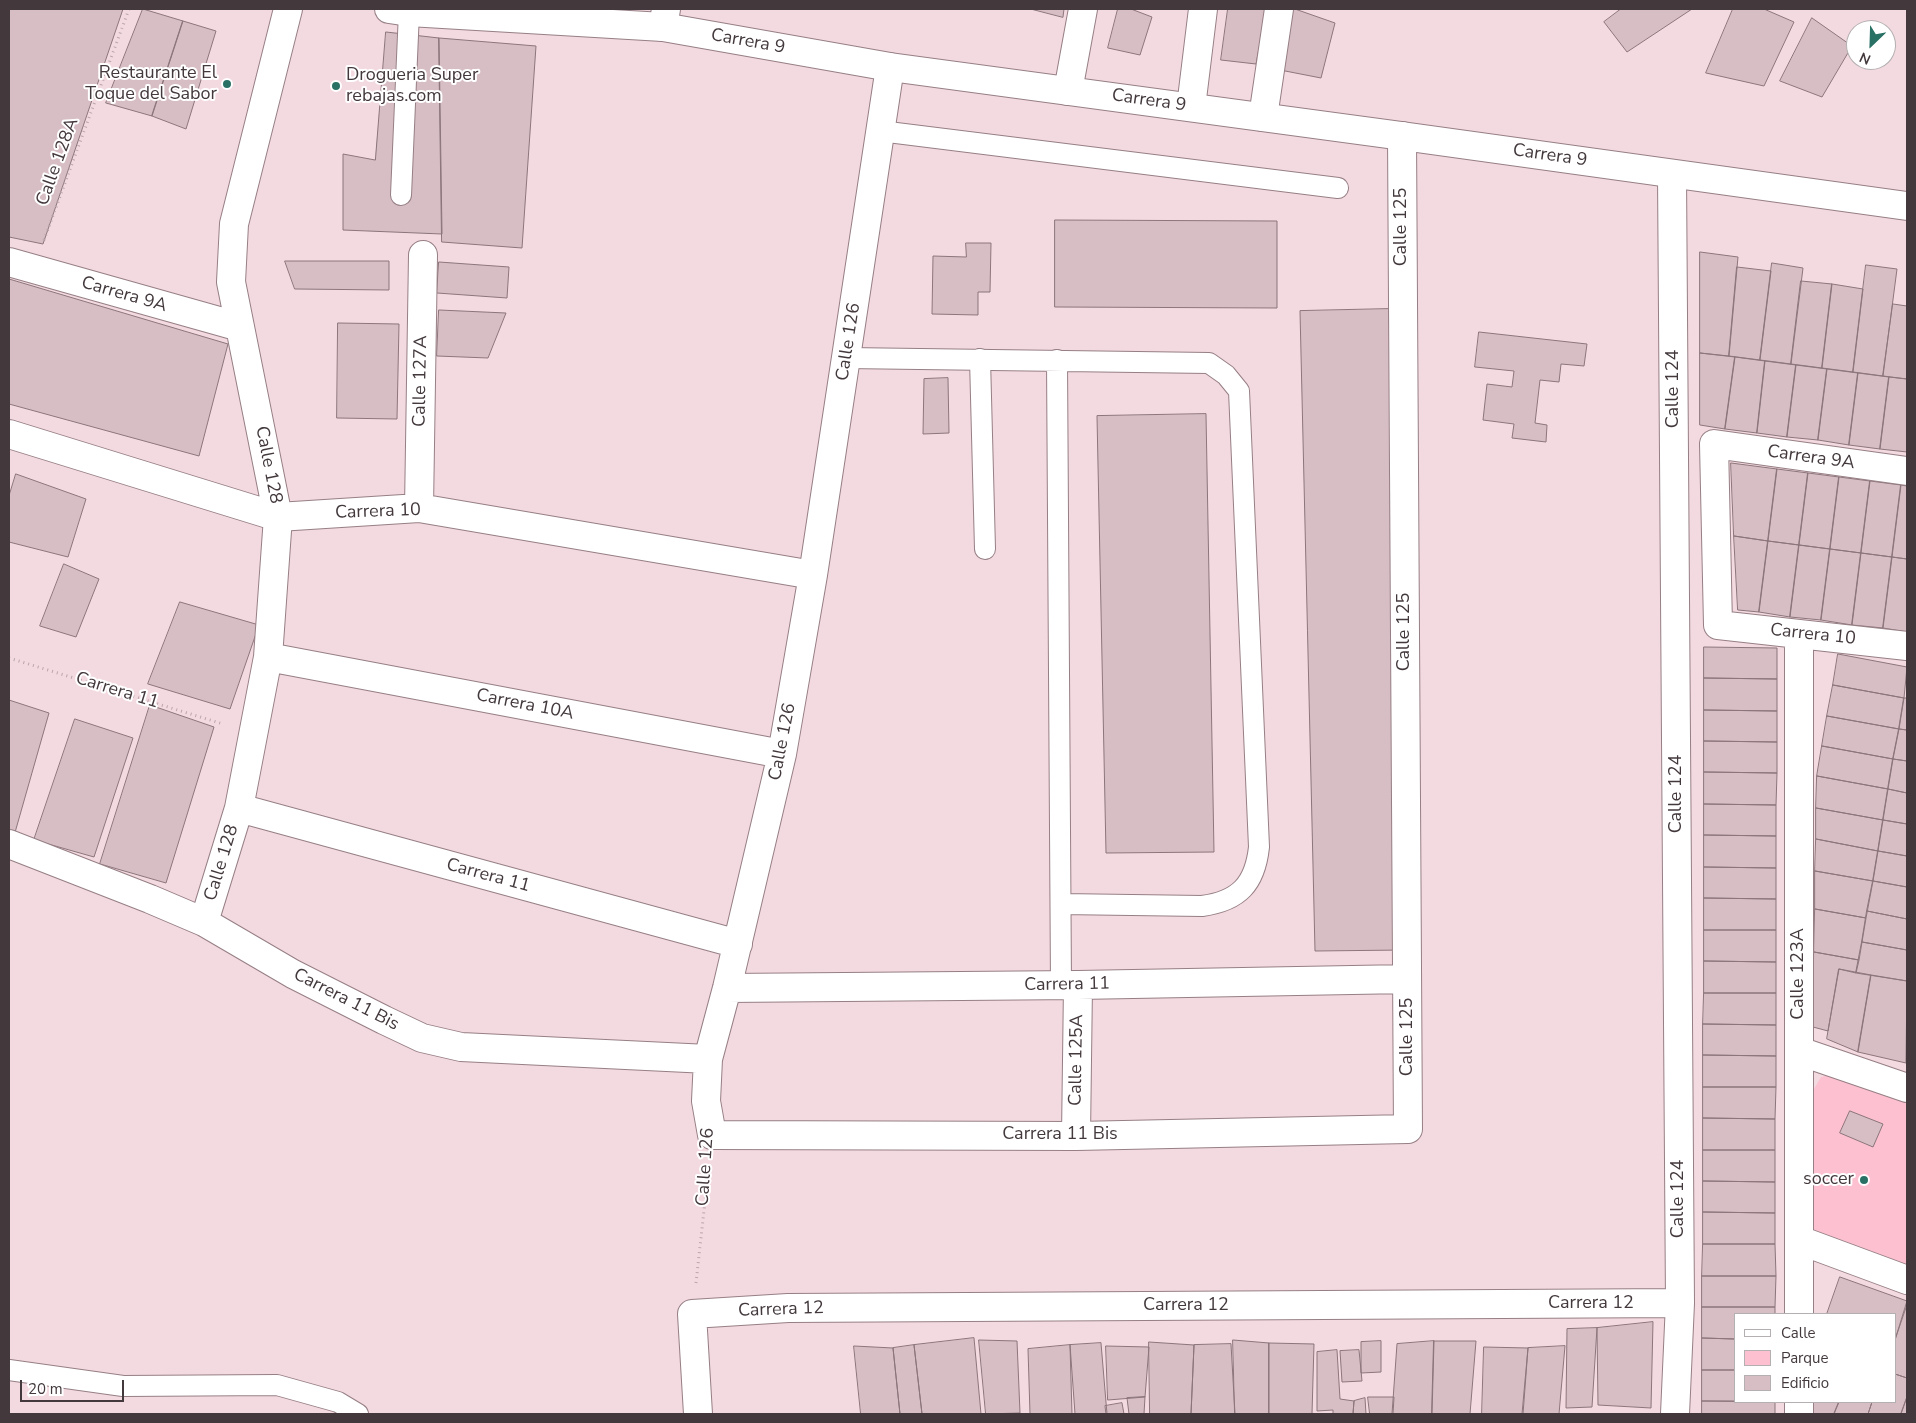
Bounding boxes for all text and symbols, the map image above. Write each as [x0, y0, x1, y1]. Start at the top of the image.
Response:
north arrow [1846, 20, 1896, 70]
street label: Carrera 9 [709, 25, 787, 59]
text: N [1856, 47, 1874, 69]
place label: Restaurante El Toque del Sabor [85, 63, 217, 106]
place label: Drogueria Super rebajas.com [346, 65, 478, 108]
marker: Restaurante El Toque del Sabor [221, 78, 233, 90]
marker: Drogueria Super rebajas.com [330, 80, 342, 92]
street label: Carrera 9 [1110, 85, 1188, 117]
street label: Calle 128A [32, 115, 84, 209]
street label: Carrera 9 [1511, 140, 1589, 172]
street label: Calle 125 [1391, 188, 1413, 266]
street label: Carrera 9A [79, 272, 169, 318]
street label: Calle 126 [832, 302, 866, 382]
street label: Calle 127A [409, 335, 433, 427]
street label: Calle 124 [1663, 350, 1685, 428]
street label: Calle 128 [250, 424, 286, 506]
street label: Carrera 9A [1766, 441, 1856, 475]
street label: Carrera 10 [335, 500, 421, 524]
street label: Calle 125 [1394, 593, 1416, 671]
street label: Carrera 10 [1769, 620, 1857, 650]
street label: Carrera 11 [73, 668, 161, 714]
street label: Carrera 10A [474, 685, 576, 725]
street label: Calle 126 [765, 701, 801, 783]
street label: Calle 124 [1666, 755, 1688, 833]
street label: Calle 128 [200, 822, 244, 904]
street label: Carrera 11 [444, 854, 532, 898]
street label: Calle 123A [1788, 928, 1810, 1020]
street label: Carrera 11 Bis [290, 964, 402, 1036]
street label: Carrera 11 [1024, 973, 1110, 997]
street label: Calle 125 [1397, 998, 1419, 1076]
street label: Calle 125A [1065, 1014, 1089, 1106]
street label: Carrera 11 Bis [1002, 1124, 1118, 1146]
street label: Calle 126 [692, 1127, 720, 1207]
street label: Calle 124 [1668, 1160, 1690, 1238]
place label: soccer [1803, 1169, 1854, 1191]
marker: soccer [1858, 1174, 1870, 1186]
street label: Carrera 12 [1548, 1293, 1634, 1315]
street label: Carrera 12 [1143, 1295, 1229, 1317]
street label: Carrera 12 [738, 1298, 824, 1322]
legend [1734, 1313, 1896, 1403]
text: Calle [1781, 1323, 1816, 1343]
text: Parque [1781, 1348, 1829, 1368]
scale bar [22, 1370, 126, 1402]
text: Edificio [1781, 1373, 1829, 1393]
text: 20 m [28, 1379, 63, 1399]

